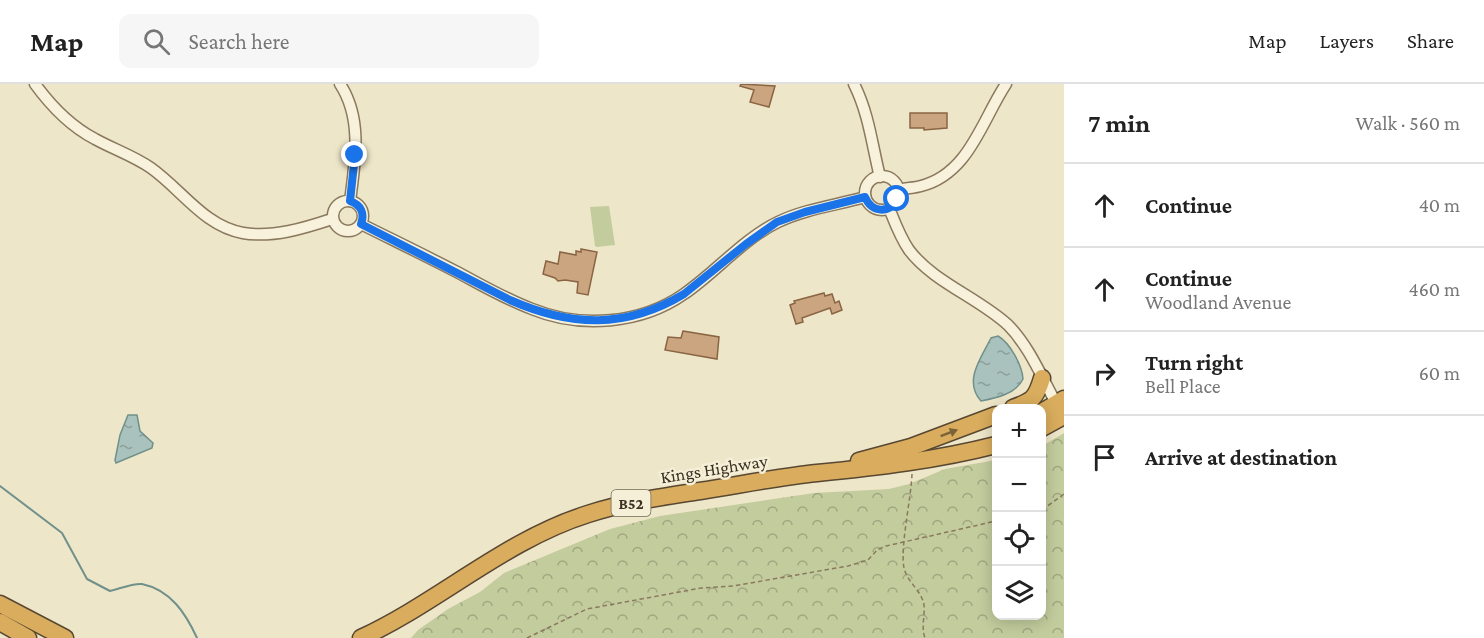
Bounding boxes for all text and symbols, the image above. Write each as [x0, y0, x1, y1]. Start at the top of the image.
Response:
search box [119, 14, 539, 68]
icon: search [140, 25, 173, 58]
text: Map [30, 26, 83, 57]
text: Search here [188, 29, 289, 54]
text: Map [1248, 29, 1287, 53]
text: Layers [1320, 29, 1374, 53]
text: Share [1407, 29, 1454, 53]
text: 7 min [1088, 109, 1150, 138]
text: Walk · 560 m [1355, 112, 1460, 134]
route end [341, 141, 367, 167]
route start [883, 185, 909, 211]
icon: ahead [1088, 189, 1121, 222]
text: Continue [1145, 193, 1232, 218]
text: 40 m [1419, 194, 1460, 216]
text: Continue [1145, 266, 1232, 291]
icon: ahead [1088, 273, 1121, 306]
text: 460 m [1408, 278, 1460, 300]
text: Woodland Avenue [1145, 291, 1291, 313]
text: Turn right [1145, 350, 1243, 375]
icon: right [1088, 357, 1121, 390]
text: 60 m [1419, 362, 1460, 384]
text: Bell Place [1145, 375, 1221, 397]
map controls [992, 404, 1046, 620]
button: + [992, 404, 1046, 458]
one-way arrow [940, 427, 958, 437]
icon: arrive [1088, 441, 1121, 474]
text: Arrive at destination [1145, 445, 1337, 470]
street label: Kings Highway [659, 451, 770, 487]
button: − [992, 458, 1046, 512]
road number: B52 [612, 490, 650, 516]
button: locate [992, 512, 1046, 566]
button: layers [992, 566, 1046, 620]

